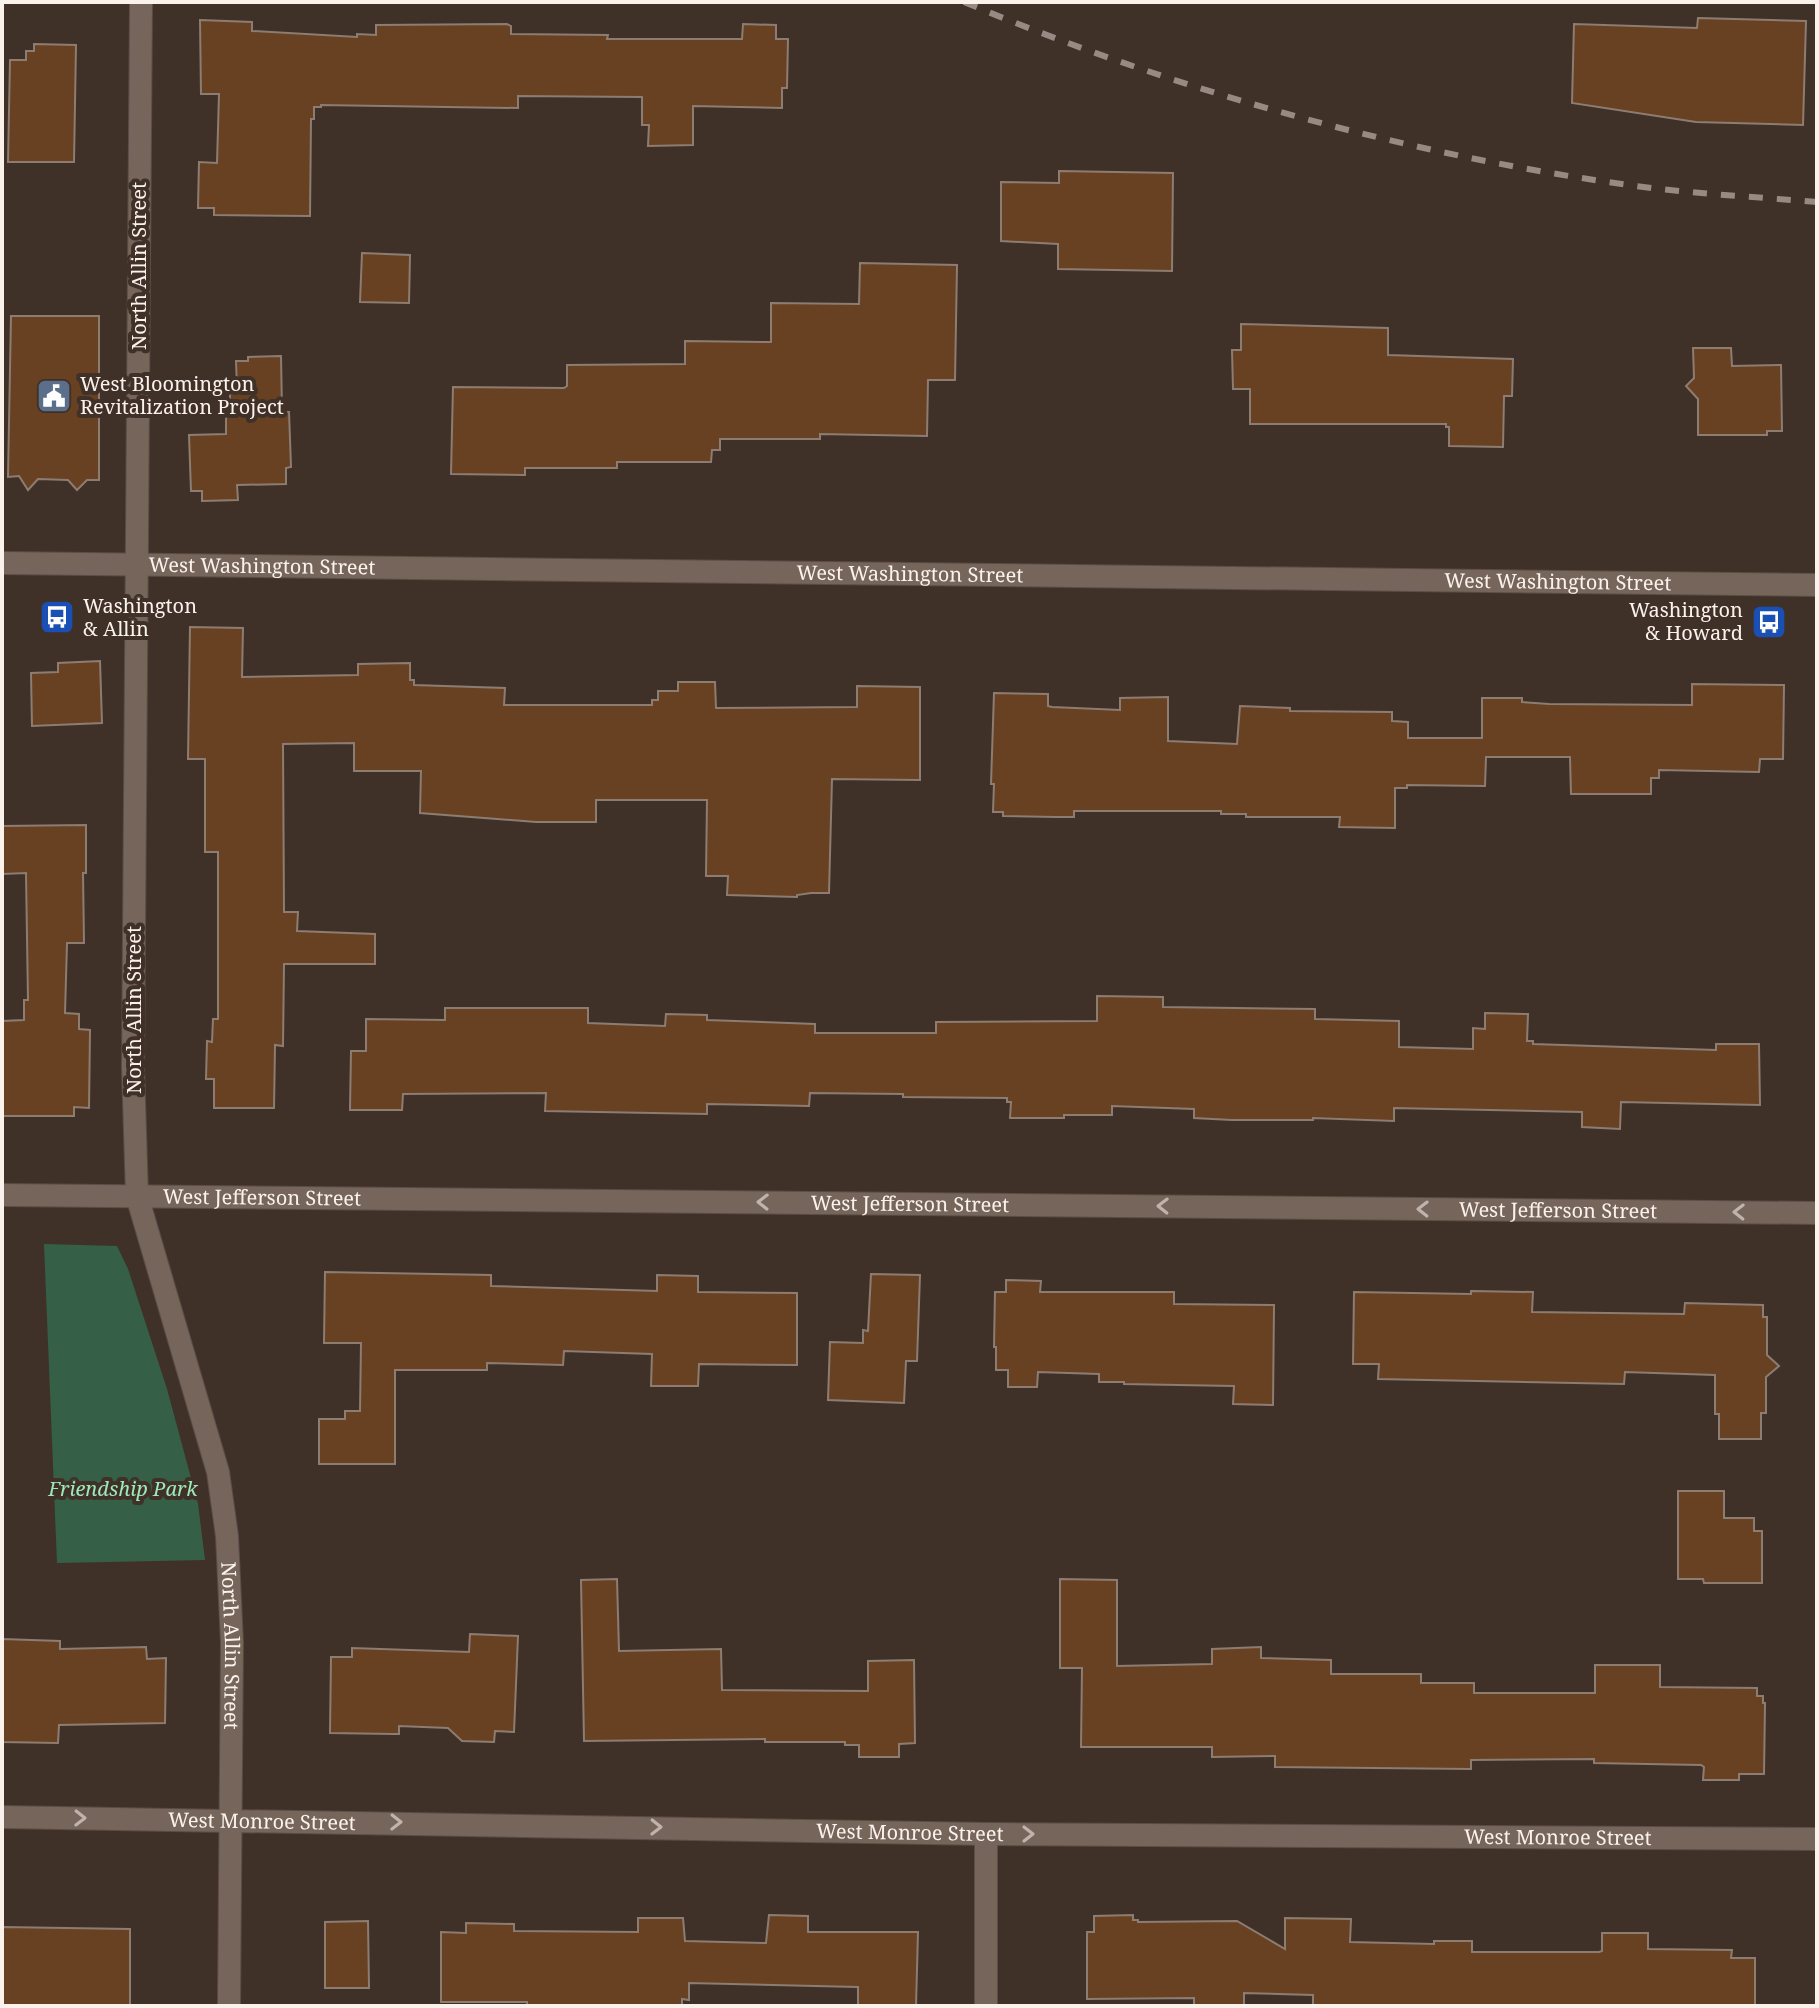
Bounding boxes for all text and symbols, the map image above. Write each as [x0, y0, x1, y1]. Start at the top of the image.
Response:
street label: North Allin Street [125, 182, 152, 350]
place label: West Bloomington Revitalization Project [80, 370, 284, 420]
public building icon: West Bloomington Revitalization Project [35, 377, 73, 415]
street label: West Washington Street [148, 551, 376, 581]
street label: West Washington Street [796, 559, 1024, 588]
street label: West Washington Street [1444, 566, 1671, 596]
place label: Washington & Allin [83, 592, 197, 642]
place label: Washington & Howard [1629, 596, 1743, 646]
bus stop icon: Washington & Allin [38, 598, 76, 636]
bus stop icon: Washington & Howard [1750, 603, 1788, 641]
street label: North Allin Street [120, 926, 147, 1094]
street label: West Jefferson Street [163, 1183, 361, 1212]
street label: West Jefferson Street [811, 1189, 1009, 1218]
one-way arrow [756, 1194, 769, 1211]
street label: West Jefferson Street [1459, 1195, 1657, 1224]
one-way arrow [1156, 1197, 1169, 1215]
one-way arrow [1416, 1200, 1429, 1218]
one-way arrow [1732, 1203, 1745, 1221]
park label: Friendship Park [47, 1475, 198, 1502]
street label: North Allin Street [215, 1561, 246, 1730]
street label: West Monroe Street [168, 1806, 356, 1836]
one-way arrow [74, 1809, 87, 1827]
one-way arrow [390, 1814, 403, 1831]
street label: West Monroe Street [816, 1817, 1004, 1847]
one-way arrow [650, 1819, 663, 1836]
street label: West Monroe Street [1464, 1823, 1652, 1851]
one-way arrow [1022, 1825, 1035, 1843]

